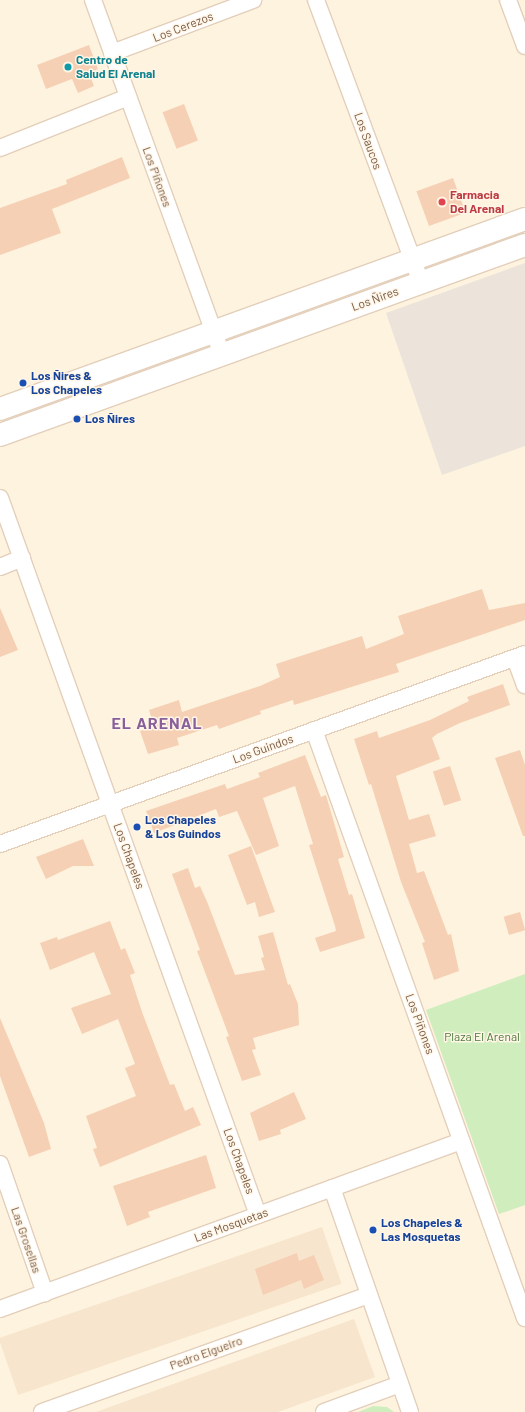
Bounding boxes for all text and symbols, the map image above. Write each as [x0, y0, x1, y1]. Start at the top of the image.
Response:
street label: Los Cerezos [151, 9, 215, 45]
place label: Centro de Salud El Arenal [76, 53, 155, 81]
marker: Centro de Salud El Arenal [63, 62, 73, 72]
street label: Los Saucos [351, 111, 385, 171]
street label: Los Piñones [139, 145, 175, 209]
place label: Farmacia Del Arenal [450, 188, 504, 216]
marker: Farmacia Del Arenal [437, 197, 447, 207]
street label: Los Ñires [349, 284, 401, 314]
place label: Los Ñires & Los Chapeles [31, 369, 102, 397]
marker: Los Ñires & Los Chapeles [18, 378, 28, 388]
place label: Los Ñires [85, 412, 135, 426]
marker: Los Ñires [72, 414, 82, 424]
district label: EL ARENAL [111, 713, 203, 733]
street label: Los Guindos [231, 731, 295, 767]
place label: Los Chapeles & Los Guindos [145, 813, 221, 841]
street label: Los Chapeles [110, 821, 148, 891]
marker: Los Chapeles & Los Guindos [132, 822, 142, 832]
street label: Los Piñones [402, 992, 438, 1056]
park label: Plaza El Arenal [444, 1030, 520, 1044]
street label: Los Chapeles [220, 1126, 258, 1196]
street label: Las Grosellas [8, 1205, 44, 1275]
street label: Las Mosquetas [192, 1205, 270, 1245]
place label: Los Chapeles & Las Mosquetas [381, 1216, 463, 1244]
marker: Los Chapeles & Las Mosquetas [368, 1225, 378, 1235]
street label: Pedro Elgueiro [168, 1333, 244, 1373]

